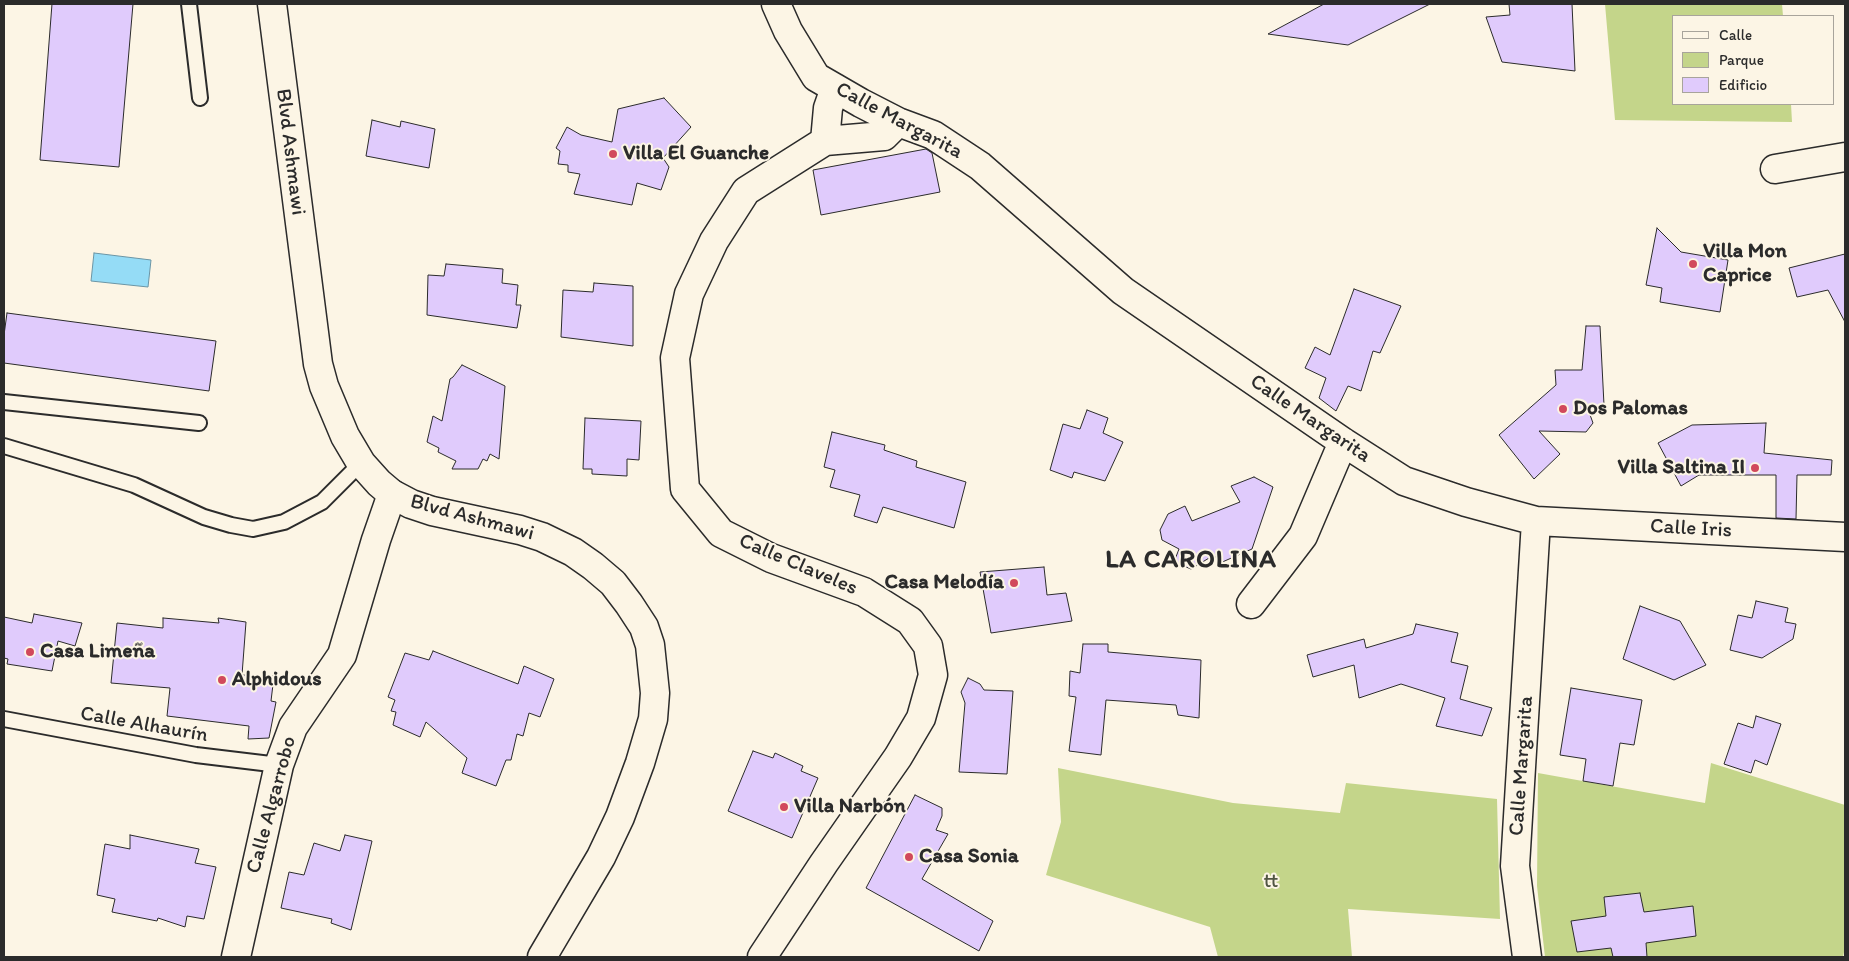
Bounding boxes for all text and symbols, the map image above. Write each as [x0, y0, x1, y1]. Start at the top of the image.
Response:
legend [1672, 15, 1834, 105]
text: Calle [1719, 26, 1752, 44]
text: Parque [1719, 51, 1764, 69]
text: Edificio [1719, 76, 1767, 94]
street label: Calle Margarita [831, 77, 967, 165]
street label: Blvd Ashmawi [270, 87, 310, 217]
place label: Villa El Guanche [623, 141, 769, 167]
marker: Villa El Guanche [607, 148, 619, 160]
place label: Villa Mon Caprice [1703, 239, 1787, 289]
marker: Villa Mon Caprice [1687, 258, 1699, 270]
street label: Calle Margarita [1245, 369, 1375, 469]
place label: Dos Palomas [1573, 396, 1688, 422]
marker: Dos Palomas [1557, 403, 1569, 415]
place label: Villa Saltina II [1618, 455, 1745, 481]
marker: Villa Saltina II [1749, 462, 1761, 474]
street label: Blvd Ashmawi [407, 489, 537, 547]
street label: Calle Iris [1649, 514, 1733, 544]
street label: Calle Claveles [735, 529, 861, 601]
district label: LA CAROLINA [1104, 544, 1278, 576]
place label: Casa Melodía [885, 570, 1004, 596]
marker: Casa Melodía [1008, 577, 1020, 589]
place label: Casa Limeña [40, 639, 155, 665]
marker: Casa Limeña [24, 646, 36, 658]
place label: Alphidous [232, 667, 322, 693]
marker: Alphidous [216, 674, 228, 686]
street label: Calle Margarita [1505, 695, 1539, 837]
street label: Calle Alhaurín [78, 701, 210, 749]
street label: Calle Algarrobo [242, 734, 302, 876]
place label: Villa Narbón [794, 794, 906, 820]
marker: Villa Narbón [778, 801, 790, 813]
place label: Casa Sonia [919, 844, 1019, 870]
marker: Casa Sonia [903, 851, 915, 863]
park label: tt [1264, 869, 1278, 895]

